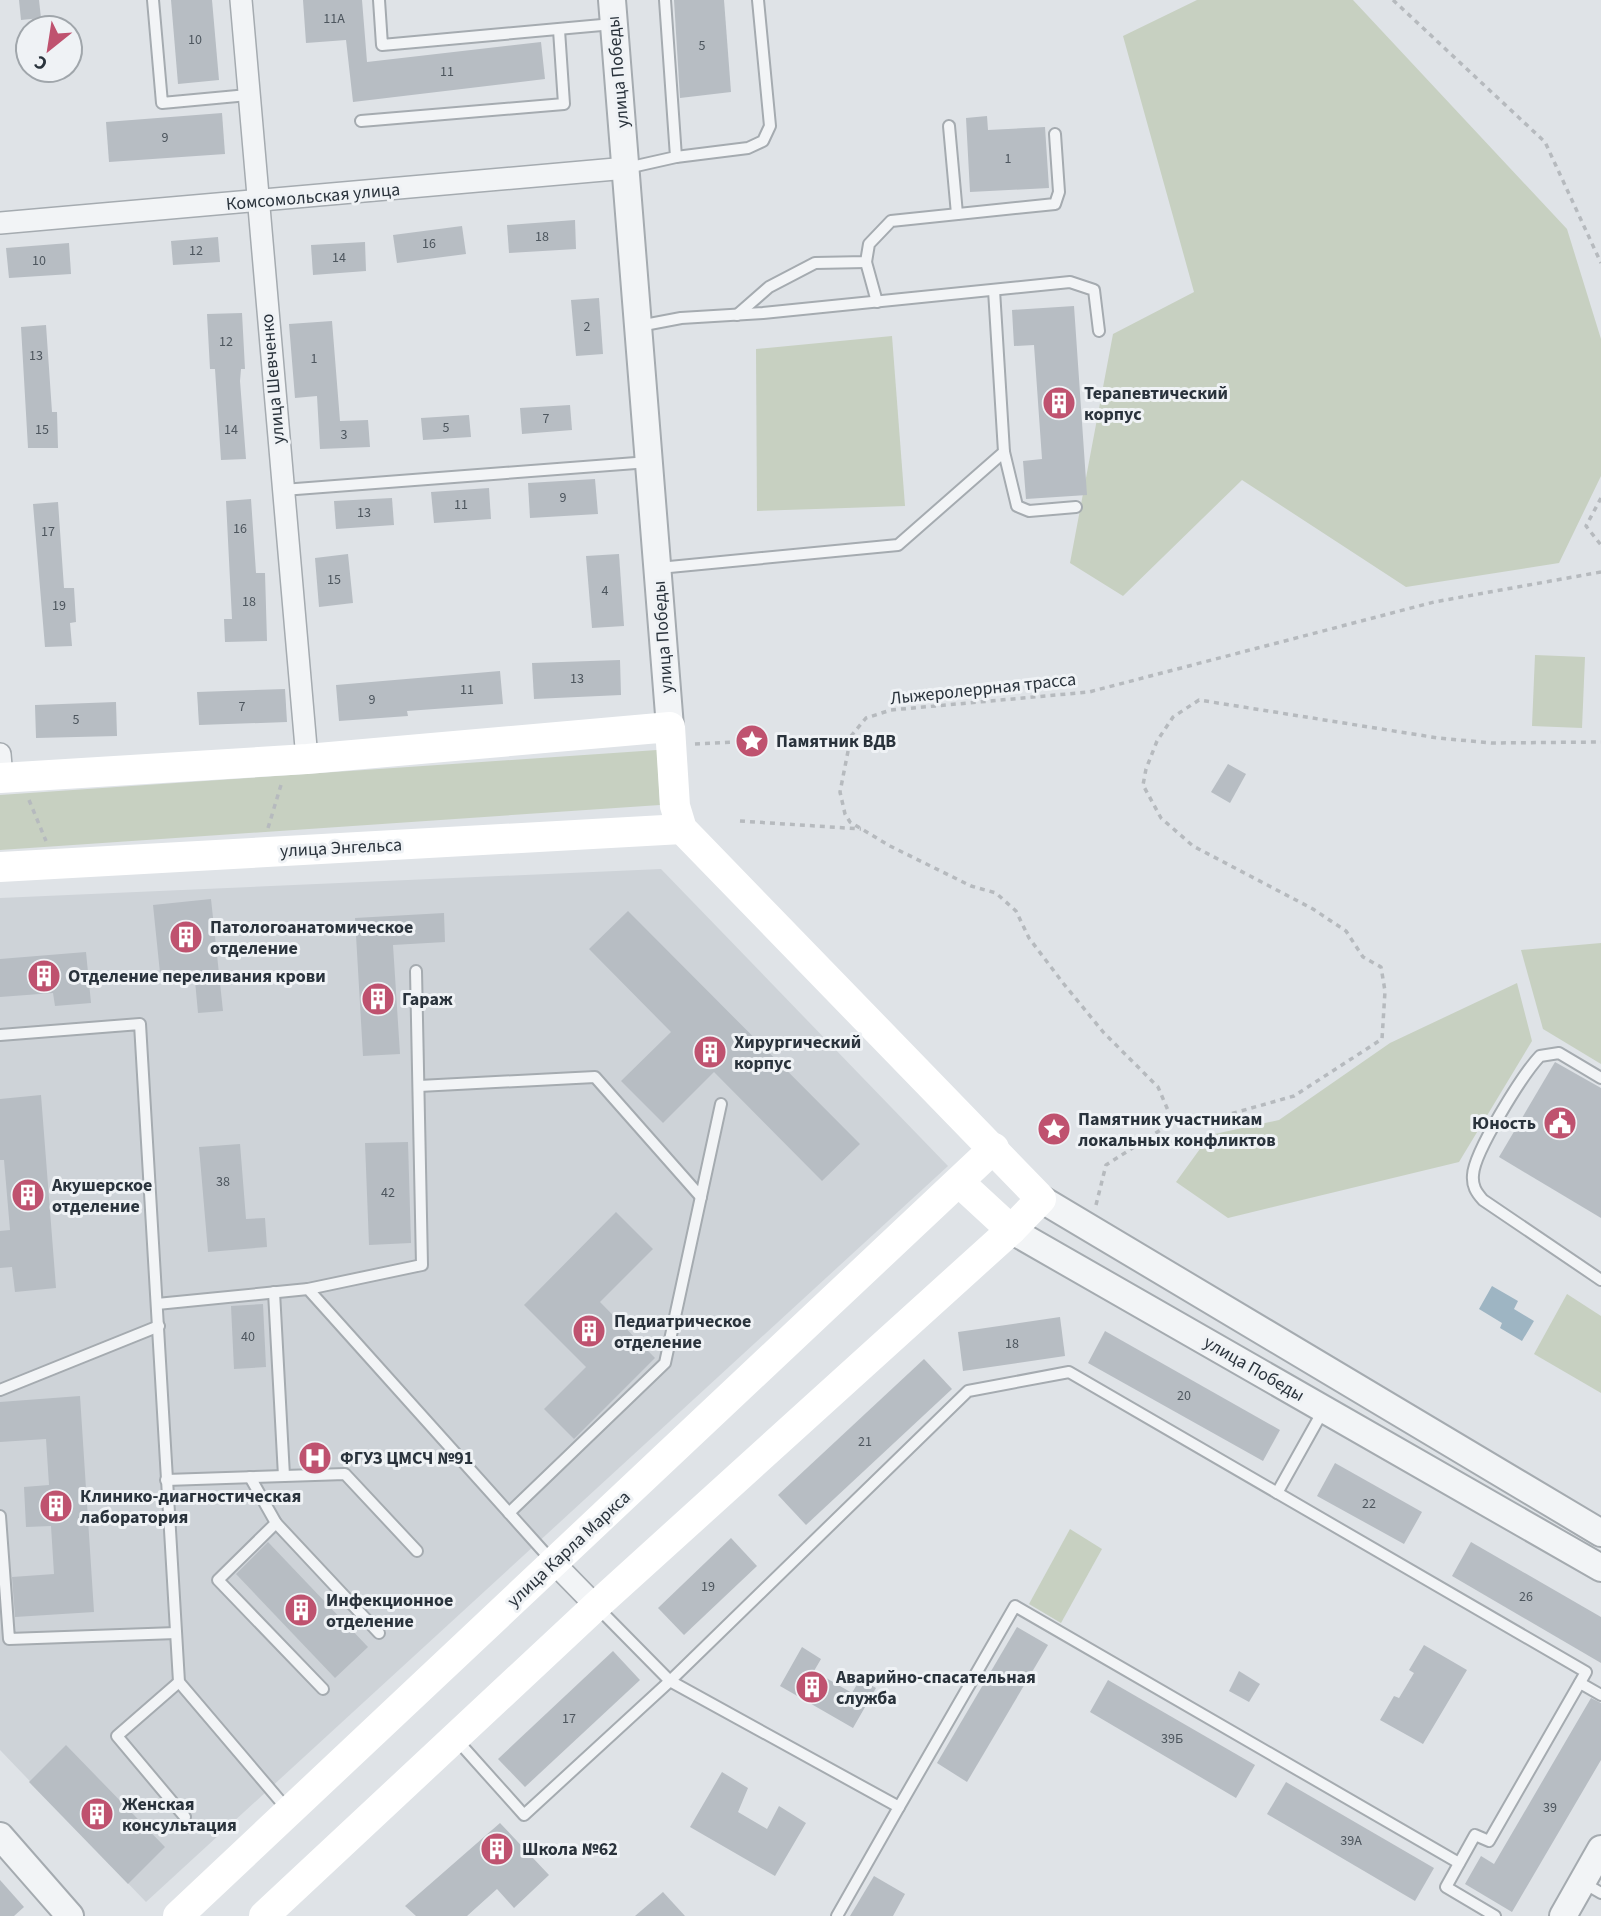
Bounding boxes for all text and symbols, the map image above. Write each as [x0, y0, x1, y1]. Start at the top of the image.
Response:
house number: 11А [323, 9, 345, 29]
north arrow [14, 14, 84, 84]
street label: улица Победы [601, 15, 635, 129]
house number: 10 [188, 30, 202, 50]
house number: 5 [699, 36, 706, 56]
text: С [30, 48, 53, 77]
house number: 11 [440, 62, 454, 82]
house number: 9 [162, 128, 169, 148]
house number: 1 [1005, 149, 1012, 169]
street label: Комсомольская улица [225, 177, 401, 217]
house number: 18 [535, 227, 549, 247]
house number: 16 [422, 234, 436, 254]
house number: 12 [189, 241, 203, 261]
house number: 14 [332, 248, 346, 268]
house number: 10 [32, 251, 46, 271]
street label: улица Шевченко [255, 313, 291, 445]
house number: 2 [584, 317, 591, 337]
house number: 12 [219, 332, 233, 352]
house number: 13 [29, 346, 43, 366]
house number: 1 [311, 349, 318, 369]
place label: Терапевтический корпус [1084, 381, 1228, 427]
building icon: Терапевтический корпус [1040, 384, 1078, 422]
house number: 7 [543, 409, 550, 429]
house number: 5 [443, 418, 450, 438]
house number: 15 [35, 420, 49, 440]
house number: 14 [224, 420, 238, 440]
house number: 3 [341, 425, 348, 445]
house number: 9 [560, 488, 567, 508]
house number: 11 [454, 495, 468, 515]
house number: 13 [357, 503, 371, 523]
house number: 16 [233, 519, 247, 539]
house number: 17 [41, 522, 55, 542]
house number: 15 [327, 570, 341, 590]
street label: улица Победы [647, 580, 679, 694]
house number: 4 [602, 581, 609, 601]
house number: 18 [242, 592, 256, 612]
house number: 19 [52, 596, 66, 616]
street label: Лыжеролеррная трасса [889, 667, 1077, 711]
house number: 13 [570, 669, 584, 689]
house number: 11 [460, 680, 474, 700]
house number: 9 [369, 690, 376, 710]
house number: 7 [239, 697, 246, 717]
house number: 5 [73, 710, 80, 730]
place icon: Памятник ВДВ [733, 722, 771, 760]
place label: Памятник ВДВ [776, 729, 896, 754]
street label: улица Энгельса [279, 832, 403, 864]
place label: Патологоанатомическое отделение [210, 915, 413, 961]
building icon: Патологоанатомическое отделение [167, 918, 205, 956]
building icon: Отделение переливания крови [25, 957, 63, 995]
place label: Отделение переливания крови [68, 964, 326, 989]
building icon: Гараж [359, 980, 397, 1018]
place label: Гараж [402, 987, 453, 1012]
place label: Хирургический корпус [734, 1030, 861, 1076]
building icon: Хирургический корпус [691, 1033, 729, 1071]
public building icon: Юность [1541, 1104, 1579, 1142]
place label: Памятник участникам локальных конфликтов [1078, 1107, 1276, 1153]
place icon: Памятник участникам локальных конфликтов [1035, 1110, 1073, 1148]
place label: Юность [1472, 1111, 1536, 1136]
house number: 38 [216, 1172, 230, 1192]
place label: Акушерское отделение [51, 1173, 152, 1219]
building icon: Акушерское отделение [9, 1176, 47, 1214]
house number: 42 [381, 1183, 395, 1203]
place label: Педиатрическое отделение [614, 1309, 751, 1355]
building icon: Педиатрическое отделение [570, 1312, 608, 1350]
house number: 40 [241, 1327, 255, 1347]
street label: улица Победы [1199, 1330, 1309, 1408]
house number: 18 [1005, 1334, 1019, 1354]
house number: 20 [1177, 1386, 1191, 1406]
house number: 21 [858, 1432, 872, 1452]
hospital icon: ФГУЗ ЦМСЧ №91 [296, 1439, 334, 1477]
place label: ФГУЗ ЦМСЧ №91 [340, 1446, 473, 1471]
place label: Клинико-диагностическая лаборатория [80, 1484, 301, 1530]
street label: улица Карла Маркса [502, 1485, 636, 1613]
building icon: Клинико-диагностическая лаборатория [37, 1487, 75, 1525]
house number: 22 [1362, 1494, 1376, 1514]
house number: 19 [701, 1577, 715, 1597]
house number: 26 [1519, 1587, 1533, 1607]
place label: Инфекционное отделение [326, 1588, 453, 1634]
building icon: Инфекционное отделение [282, 1591, 320, 1629]
place label: Аварийно-спасательная служба [835, 1665, 1036, 1711]
building icon: Аварийно-спасательная служба [793, 1668, 831, 1706]
house number: 17 [562, 1709, 576, 1729]
house number: 39Б [1161, 1729, 1183, 1749]
place label: Женская консультация [122, 1792, 237, 1838]
building icon: Женская консультация [78, 1795, 116, 1833]
house number: 39 [1543, 1798, 1557, 1818]
building icon: Школа №62 [478, 1830, 516, 1868]
house number: 39А [1340, 1831, 1362, 1851]
place label: Школа №62 [522, 1837, 618, 1862]

